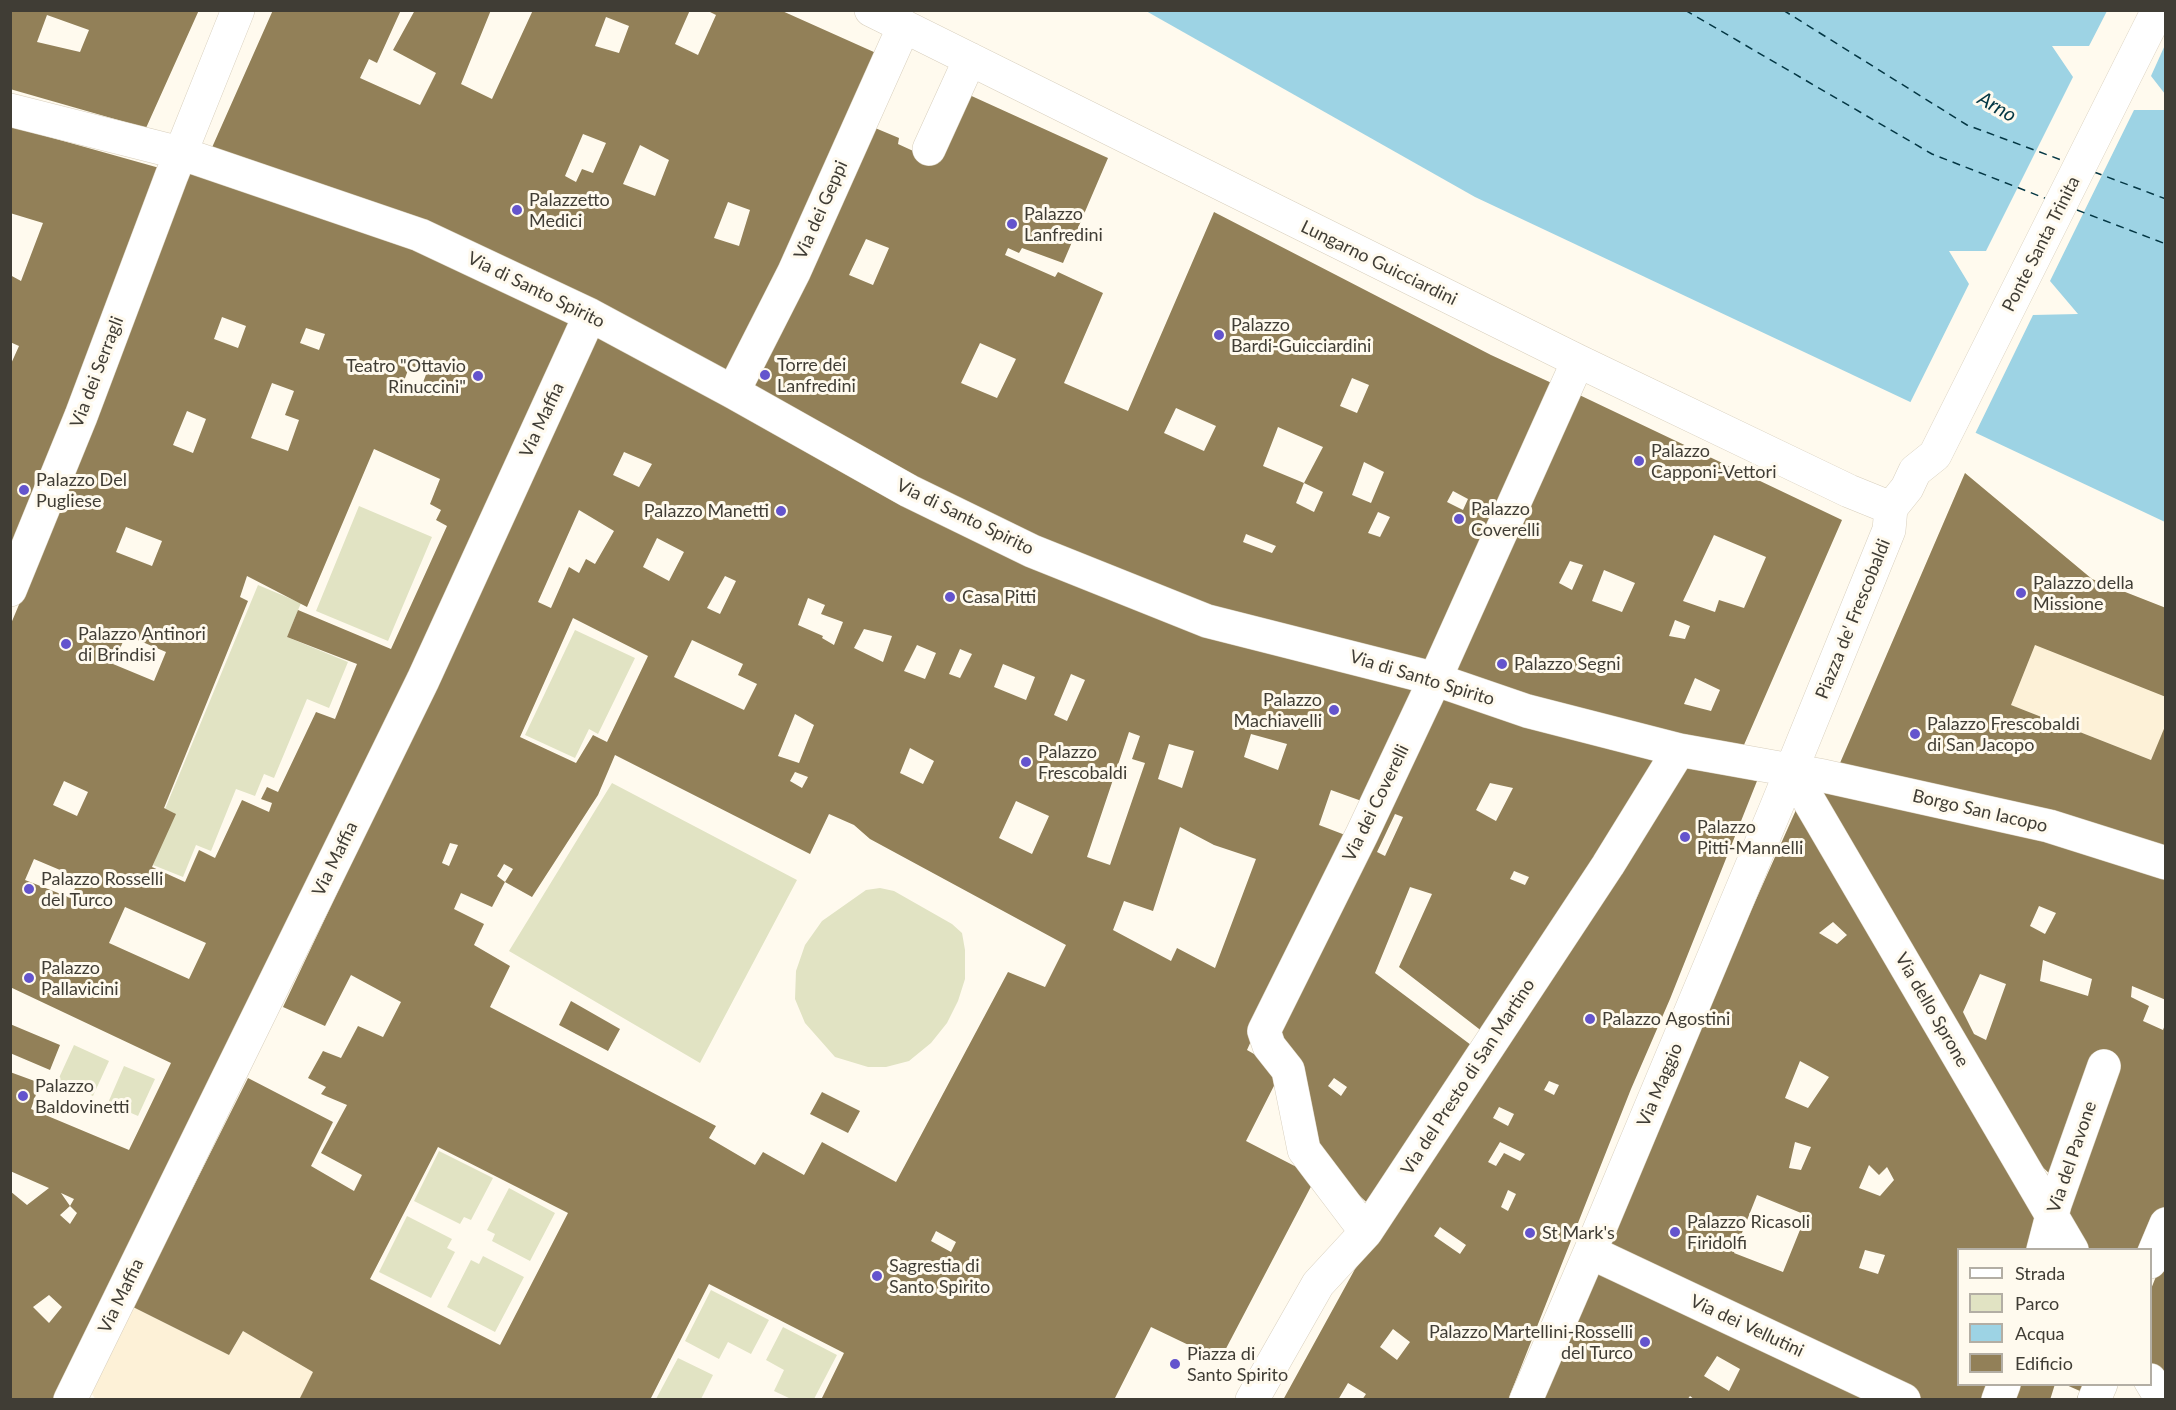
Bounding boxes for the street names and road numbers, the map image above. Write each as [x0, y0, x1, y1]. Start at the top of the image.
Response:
street label: Via dei Geppi [790, 157, 852, 263]
street label: Ponte Santa Trinita [1998, 173, 2084, 315]
street label: Lungarno Guicciardini [1297, 216, 1461, 310]
street label: Via di Santo Spirito [464, 247, 608, 333]
street label: Via dei Serragli [66, 313, 128, 431]
street label: Via Maffia [515, 379, 569, 461]
street label: Via di Santo Spirito [893, 474, 1037, 560]
street label: Piazza de' Frescobaldi [1811, 536, 1895, 702]
street label: Via di Santo Spirito [1347, 646, 1497, 710]
street label: Via dei Coverelli [1338, 741, 1414, 865]
street label: Borgo San Iacopo [1910, 785, 2050, 837]
street label: Via Maffia [308, 818, 362, 900]
street label: Via dello Sprone [1891, 949, 1973, 1071]
street label: Via del Presto di San Martino [1396, 975, 1540, 1179]
street label: Via Maggio [1633, 1040, 1687, 1130]
street label: Via del Pavone [2043, 1098, 2101, 1216]
street label: Via Maffia [94, 1255, 148, 1337]
street label: Via dei Vellutini [1687, 1290, 1807, 1362]

